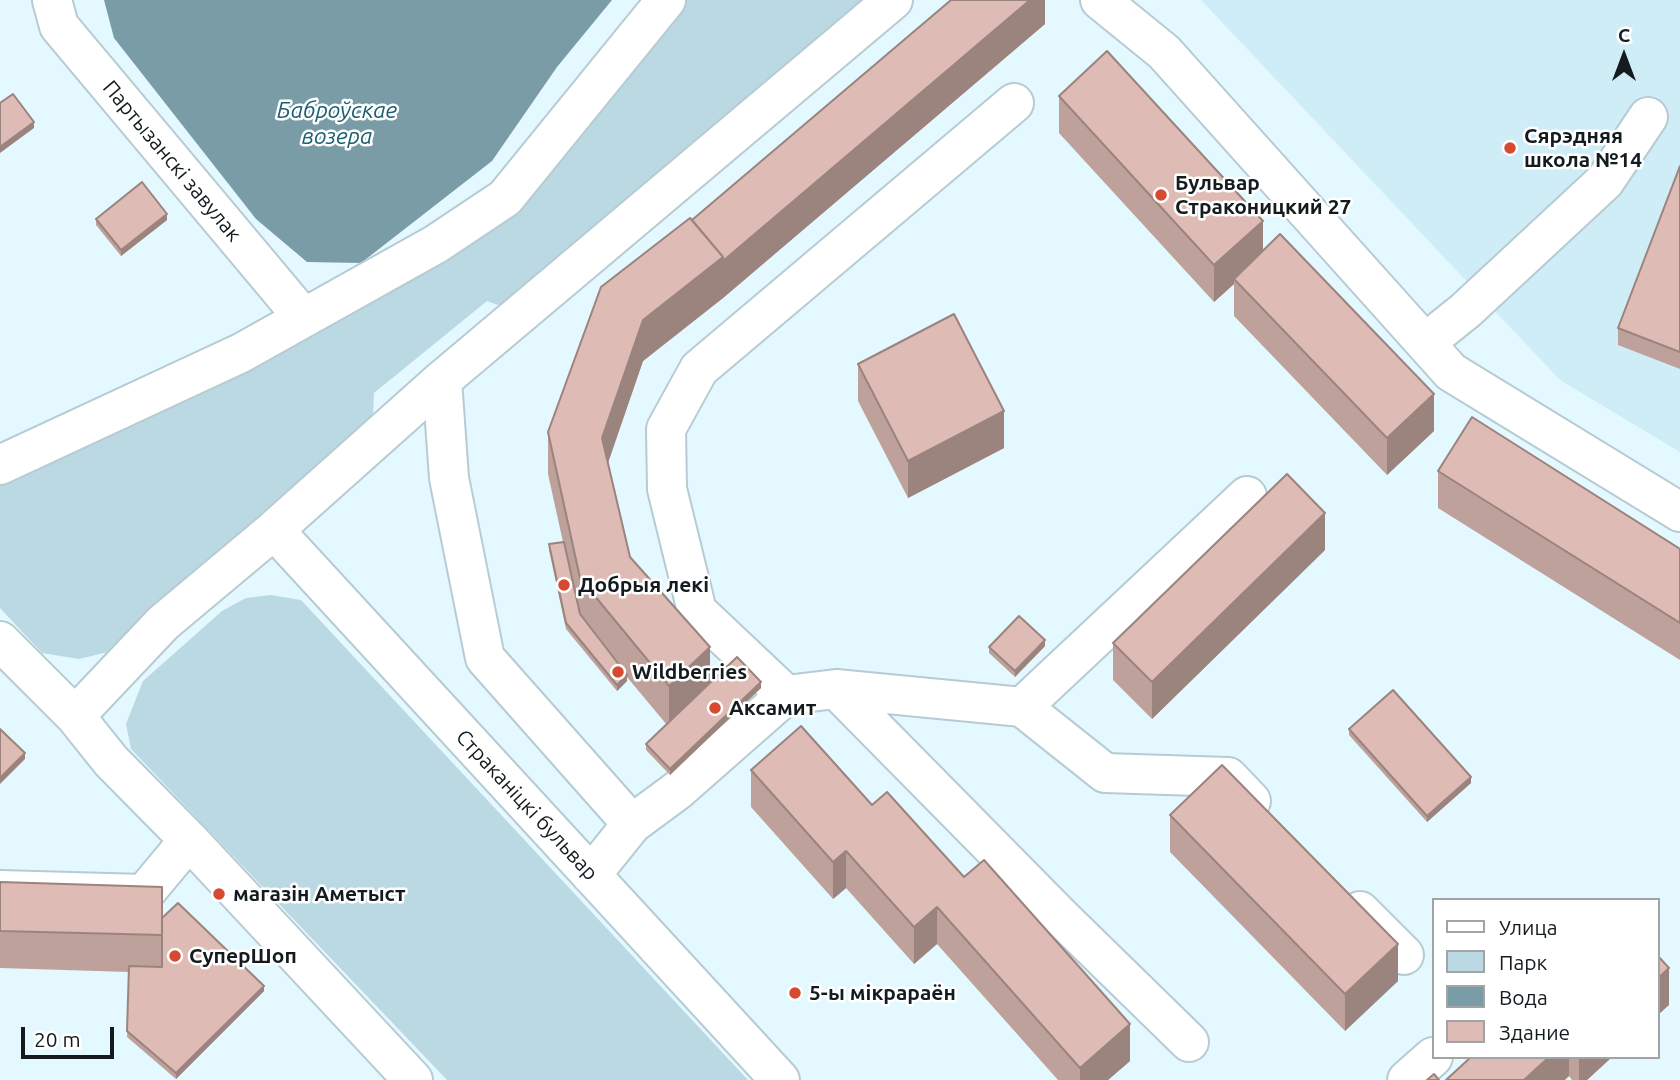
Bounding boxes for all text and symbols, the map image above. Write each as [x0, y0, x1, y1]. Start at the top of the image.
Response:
north arrow [1589, 21, 1659, 91]
text: С [1618, 24, 1630, 46]
street label: Партызанскі завулак [97, 75, 247, 247]
water label: Баброўскае возера [277, 96, 397, 150]
place label: Сярэдняя школа №14 [1524, 123, 1642, 173]
marker: Сярэдняя школа №14 [1502, 140, 1518, 156]
place label: Бульвар Страконицкий 27 [1175, 170, 1351, 220]
marker: Бульвар Страконицкий 27 [1153, 187, 1169, 203]
place label: Добрыя лекi [578, 572, 709, 598]
marker: Добрыя лекi [556, 577, 572, 593]
place label: Wildberries [632, 659, 747, 685]
marker: Wildberries [610, 664, 626, 680]
place label: Аксамит [729, 695, 816, 721]
marker: Аксамит [707, 700, 723, 716]
street label: Страканіцкі бульвар [451, 724, 603, 886]
place label: магазін Аметыст [233, 881, 406, 907]
marker: магазін Аметыст [211, 886, 227, 902]
legend [1432, 898, 1659, 1059]
text: Улица [1499, 915, 1557, 939]
place label: СуперШоп [189, 943, 297, 969]
marker: СуперШоп [167, 948, 183, 964]
text: Парк [1499, 950, 1547, 974]
place label: 5-ы мікрараён [809, 980, 956, 1006]
marker: 5-ы мікрараён [787, 985, 803, 1001]
text: Вода [1499, 985, 1548, 1009]
scale bar [24, 1014, 117, 1058]
text: Здание [1499, 1020, 1570, 1044]
text: 20 m [34, 1027, 81, 1051]

